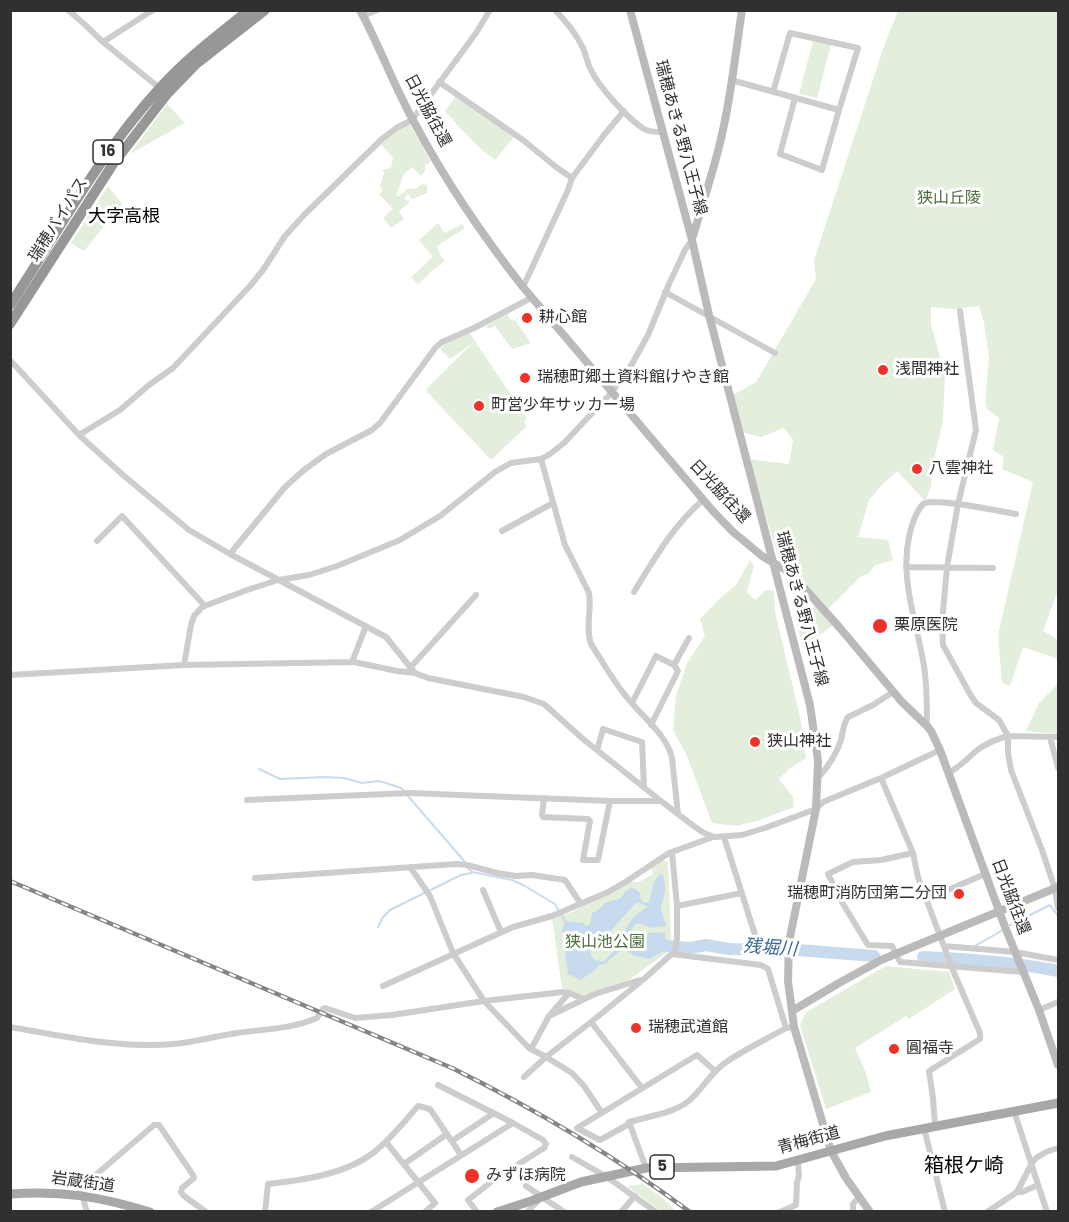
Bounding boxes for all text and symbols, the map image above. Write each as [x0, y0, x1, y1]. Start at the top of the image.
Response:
street label: 瑞穂あきる野八王子線 [650, 58, 710, 218]
street label: 日光脇往還 [400, 71, 454, 151]
road number: 16 [93, 140, 123, 164]
street label: 瑞穂バイパス [25, 174, 93, 266]
park label: 狭山丘陵 [917, 189, 981, 209]
district label: 大字高根 [88, 206, 160, 228]
place label: 耕心館 [539, 308, 587, 328]
marker: 耕心館 [520, 311, 534, 325]
place label: 浅間神社 [895, 360, 959, 380]
marker: 浅間神社 [876, 363, 890, 377]
place label: 瑞穂町郷土資料館けやき館 [537, 368, 729, 388]
marker: 瑞穂町郷土資料館けやき館 [518, 371, 532, 385]
place label: 町営少年サッカー場 [491, 396, 635, 416]
marker: 町営少年サッカー場 [472, 399, 486, 413]
street label: 日光脇往還 [685, 456, 753, 528]
place label: 八雲神社 [929, 459, 993, 479]
marker: 八雲神社 [910, 462, 924, 476]
street label: 瑞穂あきる野八王子線 [771, 529, 831, 689]
place label: 栗原医院 [894, 616, 958, 636]
marker: 栗原医院 [871, 617, 889, 635]
place label: 狭山神社 [767, 732, 831, 752]
marker: 狭山神社 [748, 735, 762, 749]
street label: 日光脇往還 [987, 856, 1033, 938]
place label: 瑞穂町消防団第二分団 [787, 884, 947, 904]
marker: 瑞穂町消防団第二分団 [952, 887, 966, 901]
park label: 狭山池公園 [565, 933, 645, 953]
water label: 残堀川 [742, 936, 798, 962]
place label: 瑞穂武道館 [648, 1018, 728, 1038]
marker: 瑞穂武道館 [629, 1021, 643, 1035]
place label: 圓福寺 [906, 1039, 954, 1059]
marker: 圓福寺 [887, 1042, 901, 1056]
street label: 青梅街道 [776, 1123, 842, 1159]
road number: 5 [650, 1155, 674, 1179]
district label: 箱根ケ崎 [924, 1155, 1004, 1179]
place label: みずほ病院 [486, 1166, 566, 1186]
marker: みずほ病院 [463, 1167, 481, 1185]
street label: 岩蔵街道 [50, 1169, 116, 1197]

